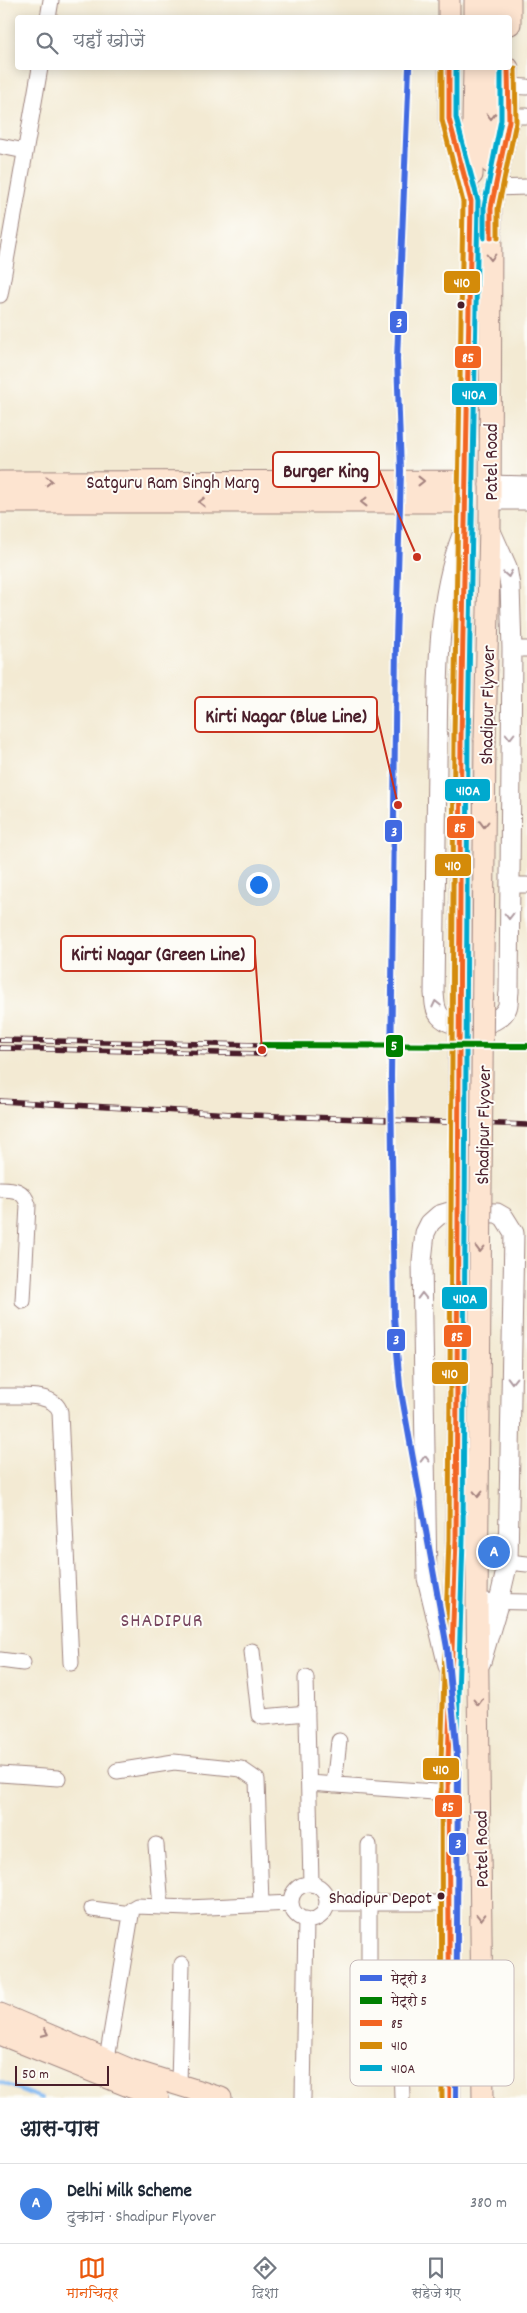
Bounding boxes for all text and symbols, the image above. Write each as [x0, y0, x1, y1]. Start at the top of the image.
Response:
search box [15, 15, 512, 70]
icon: search [33, 29, 61, 57]
text: यहाँ खोजें [73, 29, 145, 56]
one-way arrow [486, 112, 496, 120]
one-way arrow [486, 254, 496, 261]
line badge: 410 [443, 270, 481, 294]
text: 410 [454, 274, 470, 294]
unlabelled marker [456, 300, 466, 310]
line badge: 3 [389, 310, 408, 334]
text: 3 [396, 314, 402, 334]
line badge: 85 [454, 345, 482, 369]
text: 85 [462, 349, 475, 369]
line badge: 410A [451, 382, 498, 406]
text: 410A [462, 386, 486, 406]
street label: Patel Road [480, 423, 507, 501]
callout: Burger King [273, 452, 379, 487]
text: Burger King [283, 459, 369, 487]
street label: Satguru Ram Singh Marg [86, 471, 260, 498]
one-way arrow [45, 476, 53, 486]
one-way arrow [418, 476, 425, 486]
one-way arrow [197, 497, 205, 507]
one-way arrow [360, 497, 368, 507]
one-way arrow [503, 570, 513, 578]
street label: Shadipur Flyover [475, 645, 504, 765]
callout: Kirti Nagar (Blue Line) [195, 697, 377, 732]
text: Kirti Nagar (Blue Line) [205, 704, 367, 732]
one-way arrow [505, 732, 516, 740]
line badge: 410A [444, 778, 491, 802]
text: 410A [456, 782, 480, 802]
line badge: 85 [446, 815, 475, 839]
line badge: 3 [384, 819, 403, 843]
text: 85 [454, 819, 467, 839]
one-way arrow [479, 820, 489, 828]
text: 3 [391, 823, 397, 843]
line badge: 410 [434, 853, 472, 877]
text: 410 [445, 857, 461, 877]
your location [246, 872, 272, 898]
one-way arrow [504, 912, 514, 920]
callout: Kirti Nagar (Green Line) [61, 936, 255, 971]
text: Kirti Nagar (Green Line) [71, 942, 245, 970]
one-way arrow [431, 1000, 442, 1008]
line badge: 5 [385, 1034, 404, 1058]
text: 5 [391, 1037, 398, 1057]
street label: Shadipur Flyover [471, 1065, 500, 1185]
one-way arrow [475, 1246, 485, 1253]
line badge: 410A [441, 1286, 488, 1310]
text: 410A [453, 1290, 477, 1310]
one-way arrow [417, 1292, 428, 1300]
line badge: 85 [443, 1324, 472, 1348]
line badge: 3 [386, 1328, 406, 1352]
text: 85 [451, 1328, 464, 1348]
text: 3 [393, 1331, 399, 1351]
line badge: 410 [431, 1361, 469, 1385]
text: 410 [442, 1365, 458, 1385]
one-way arrow [507, 1377, 517, 1385]
one-way arrow [420, 1454, 430, 1462]
one-way arrow [473, 1490, 483, 1498]
pin: A [478, 1533, 510, 1571]
district label: SHADIPUR [121, 1608, 203, 1636]
one-way arrow [473, 1698, 483, 1706]
line badge: 410 [422, 1757, 460, 1781]
text: 410 [433, 1761, 449, 1781]
line badge: 85 [434, 1794, 463, 1818]
text: 85 [442, 1798, 455, 1818]
street label: Patel Road [469, 1810, 498, 1888]
line badge: 3 [448, 1832, 467, 1856]
text: 3 [455, 1835, 461, 1855]
place label: Shadipur Depot [329, 1887, 432, 1912]
marker: Shadipur Depot [436, 1891, 446, 1901]
one-way arrow [476, 1914, 486, 1921]
legend [350, 1960, 514, 2086]
text: मेट्रो 3 [390, 1970, 427, 1990]
text: मेट्रो 5 [390, 1992, 427, 2012]
text: 85 [391, 2015, 403, 2035]
one-way arrow [40, 2027, 49, 2038]
text: 410 [391, 2037, 408, 2057]
text: 410A [391, 2060, 416, 2080]
scale bar [15, 2063, 109, 2086]
text: 50 m [22, 2065, 49, 2085]
text: आस-पास [20, 2116, 99, 2146]
text: Delhi Milk Scheme [67, 2179, 192, 2206]
text: A [32, 2192, 40, 2215]
text: 380 m [470, 2192, 507, 2215]
text: दुकान · Shadipur Flyover [67, 2206, 216, 2229]
tab: मानचित्र [67, 2254, 118, 2304]
tab: दिशा [251, 2254, 279, 2304]
tab: सहेजे गए [412, 2254, 460, 2304]

